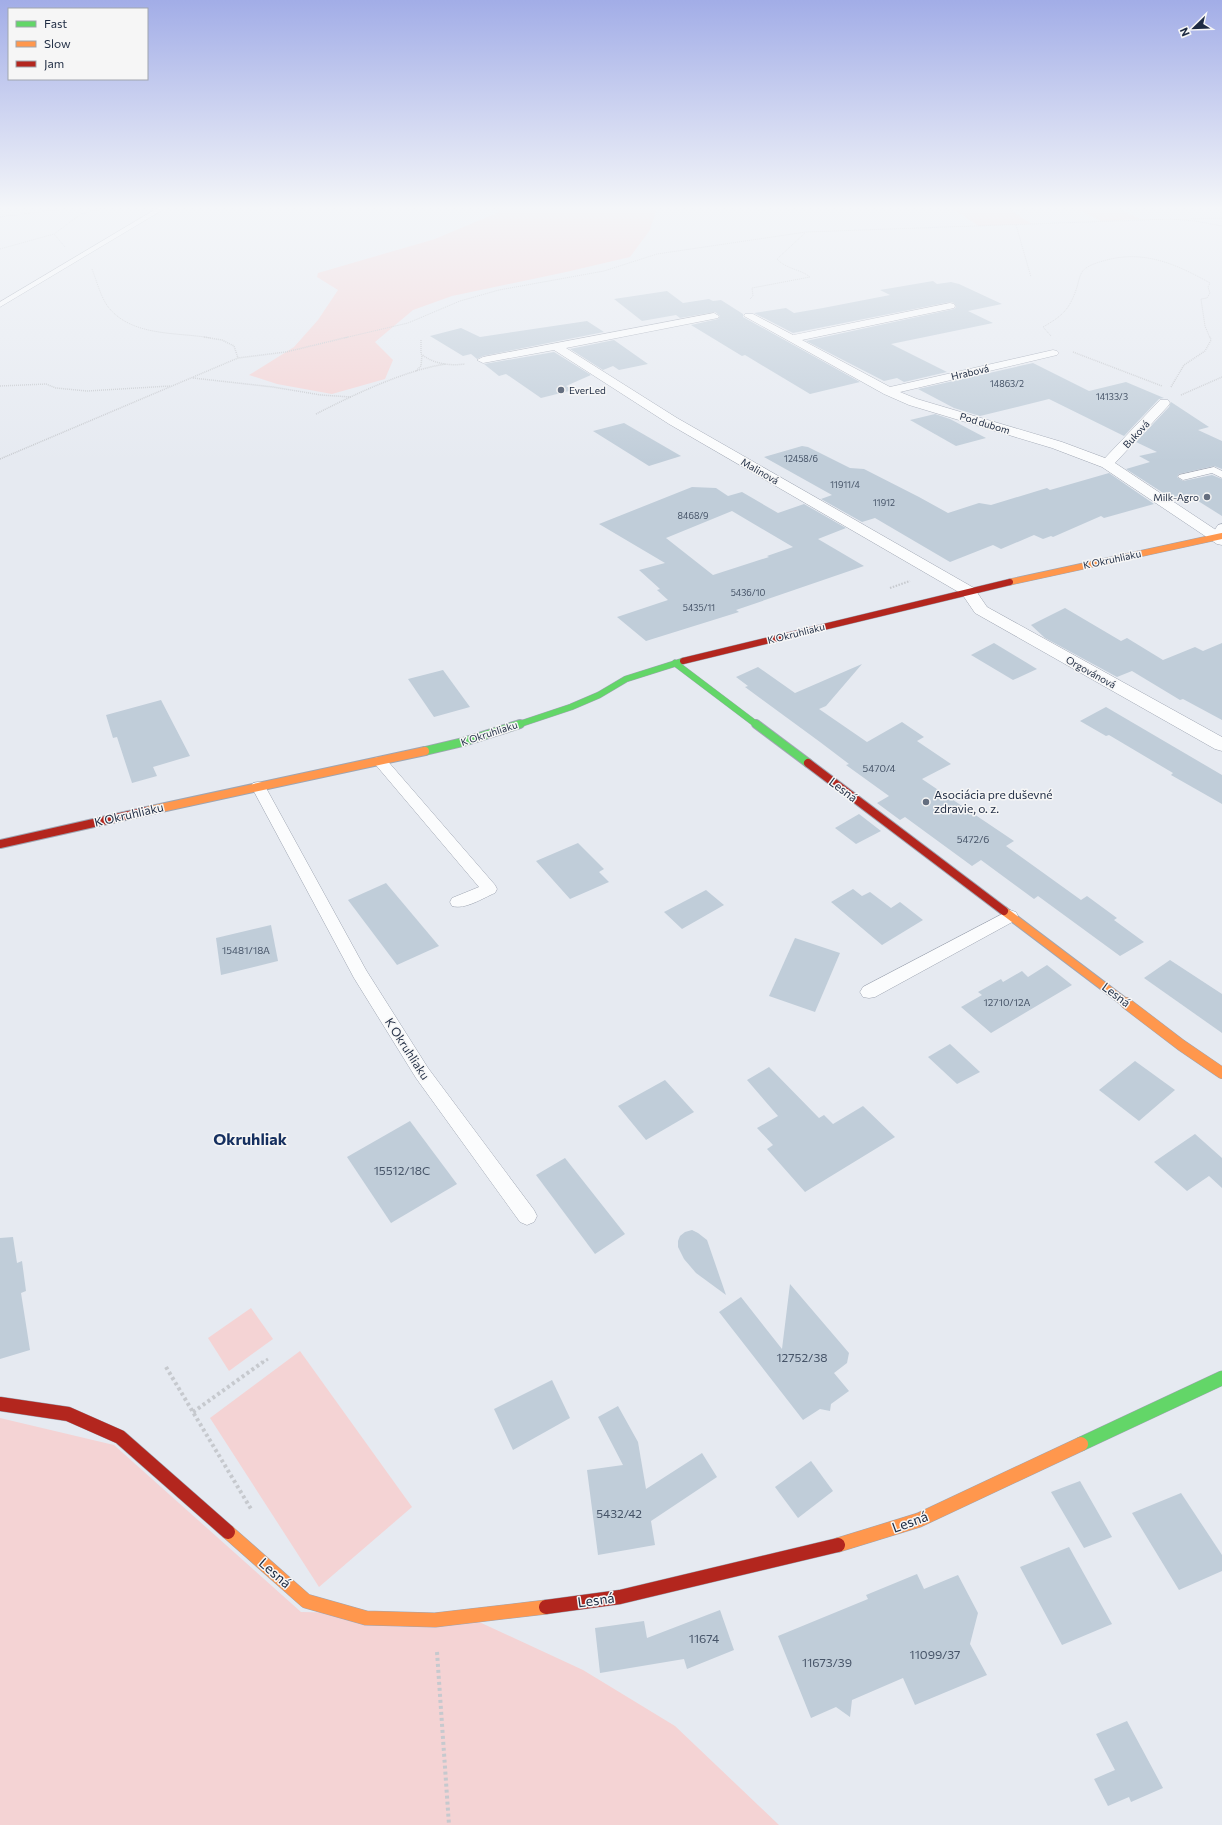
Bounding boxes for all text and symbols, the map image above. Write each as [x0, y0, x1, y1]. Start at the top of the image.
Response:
legend [8, 8, 148, 80]
north arrow [1174, 8, 1214, 48]
text: Fast [44, 16, 67, 30]
text: N [1177, 26, 1192, 38]
text: Slow [44, 36, 71, 50]
text: Jam [44, 56, 64, 71]
street label: Hrabová [950, 362, 990, 382]
house number: 14863/2 [990, 378, 1024, 389]
place label: EverLed [569, 384, 606, 396]
marker: EverLed [556, 385, 566, 395]
house number: 14133/3 [1096, 391, 1128, 402]
street label: Pod dubom [959, 410, 1011, 436]
street label: Buková [1120, 418, 1152, 450]
house number: 12458/6 [784, 453, 818, 464]
street label: Malinová [739, 455, 781, 487]
house number: 11911/4 [830, 479, 860, 490]
place label: Milk-Agro [1153, 491, 1199, 503]
marker: Milk-Agro [1202, 492, 1212, 502]
house number: 11912 [873, 497, 895, 508]
house number: 8468/9 [678, 510, 708, 521]
street label: K Okruhliaku [1082, 547, 1142, 571]
house number: 5436/10 [731, 587, 765, 598]
house number: 5435/11 [683, 602, 715, 613]
street label: K Okruhliaku [766, 620, 826, 646]
street label: Orgovánová [1064, 653, 1118, 691]
street label: K Okruhliaku [459, 718, 519, 748]
house number: 5470/4 [863, 762, 895, 774]
street label: Lesná [827, 774, 860, 804]
place label: Asociácia pre duševné zdravie, o. z. [934, 787, 1053, 815]
marker: Asociácia pre duševné zdravie, o. z. [921, 797, 931, 807]
street label: K Okruhliaku [93, 799, 165, 829]
house number: 5472/6 [957, 833, 989, 845]
house number: 15481/18A [222, 944, 270, 956]
street label: Lesná [1100, 979, 1133, 1009]
house number: 12710/12A [984, 996, 1031, 1008]
street label: K Okruhliaku [383, 1015, 433, 1082]
district label: Okruhliak [213, 1129, 288, 1148]
house number: 15512/18C [374, 1163, 430, 1177]
house number: 12752/38 [776, 1350, 828, 1364]
house number: 5432/42 [596, 1506, 642, 1520]
street label: Lesná [890, 1507, 930, 1536]
street label: Lesná [256, 1554, 295, 1591]
street label: Lesná [576, 1589, 615, 1611]
house number: 11674 [689, 1631, 719, 1645]
house number: 11099/37 [910, 1647, 960, 1661]
house number: 11673/39 [802, 1655, 852, 1669]

